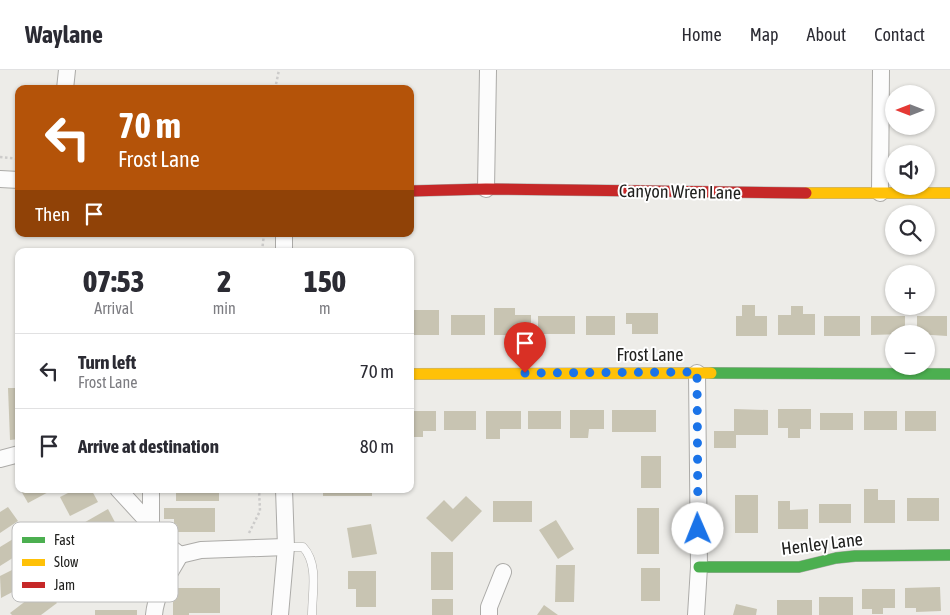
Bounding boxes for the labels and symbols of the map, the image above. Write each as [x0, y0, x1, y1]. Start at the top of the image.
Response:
north arrow [885, 85, 935, 135]
street label: Canyon Wren Lane [619, 180, 741, 203]
pin [504, 322, 546, 373]
street label: Frost Lane [617, 344, 683, 365]
position arrow [671, 502, 723, 554]
legend [12, 522, 178, 602]
street label: Henley Lane [780, 528, 864, 559]
text: Fast [54, 532, 75, 548]
text: Slow [54, 554, 79, 570]
text: Jam [54, 577, 75, 593]

